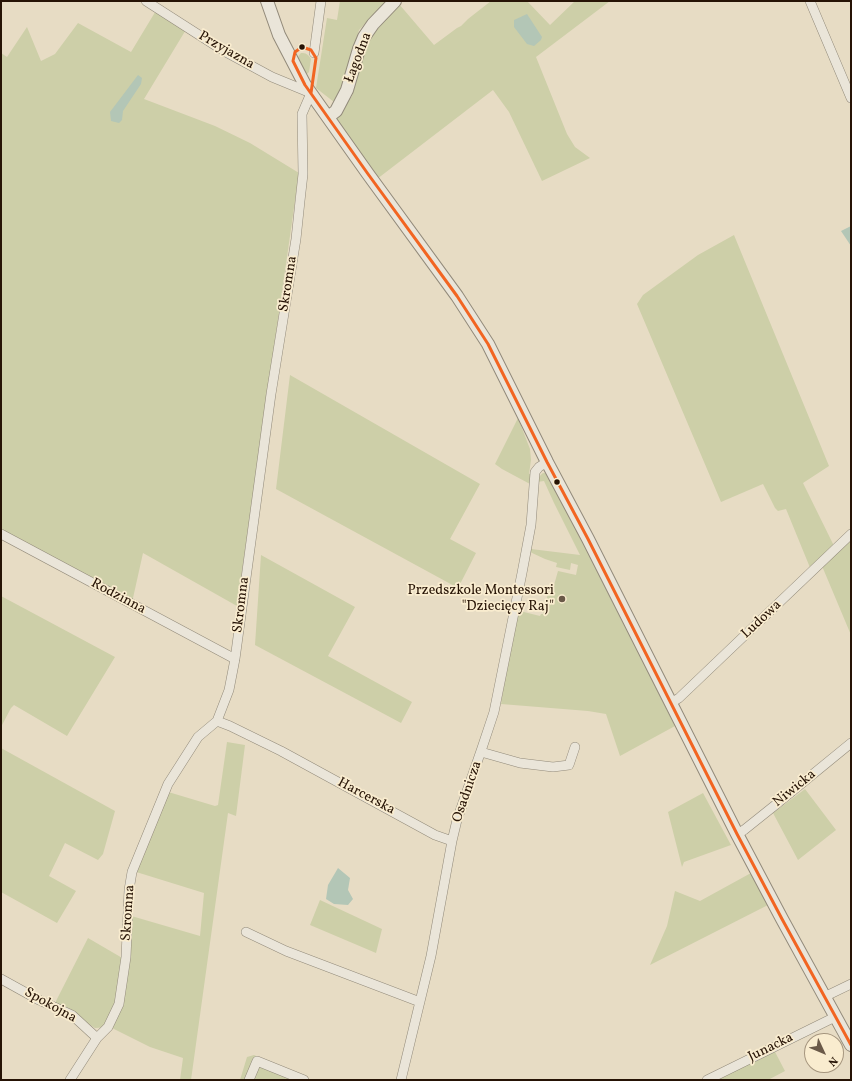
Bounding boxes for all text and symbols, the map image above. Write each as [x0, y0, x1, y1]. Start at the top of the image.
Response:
street label: Przyjazna [195, 28, 257, 74]
street label: Łagodna [342, 30, 376, 86]
unlabelled marker [297, 42, 307, 52]
street label: Skromna [276, 255, 302, 313]
unlabelled marker [552, 477, 562, 487]
street label: Rodzinna [88, 576, 148, 618]
street label: Skromna [230, 576, 254, 634]
place label: Przedszkole Montessori "Dziecięcy Raj" [408, 583, 554, 616]
marker: Przedszkole Montessori "Dziecięcy Raj" [557, 594, 567, 604]
street label: Ludowa [738, 597, 786, 643]
street label: Osadnicza [450, 759, 486, 825]
street label: Niwicka [770, 767, 820, 811]
street label: Harcerska [334, 775, 398, 819]
street label: Skromna [119, 884, 139, 942]
street label: Spokojna [21, 985, 79, 1027]
street label: Junacka [746, 1030, 796, 1066]
north arrow [804, 1033, 844, 1073]
text: N [824, 1053, 840, 1069]

